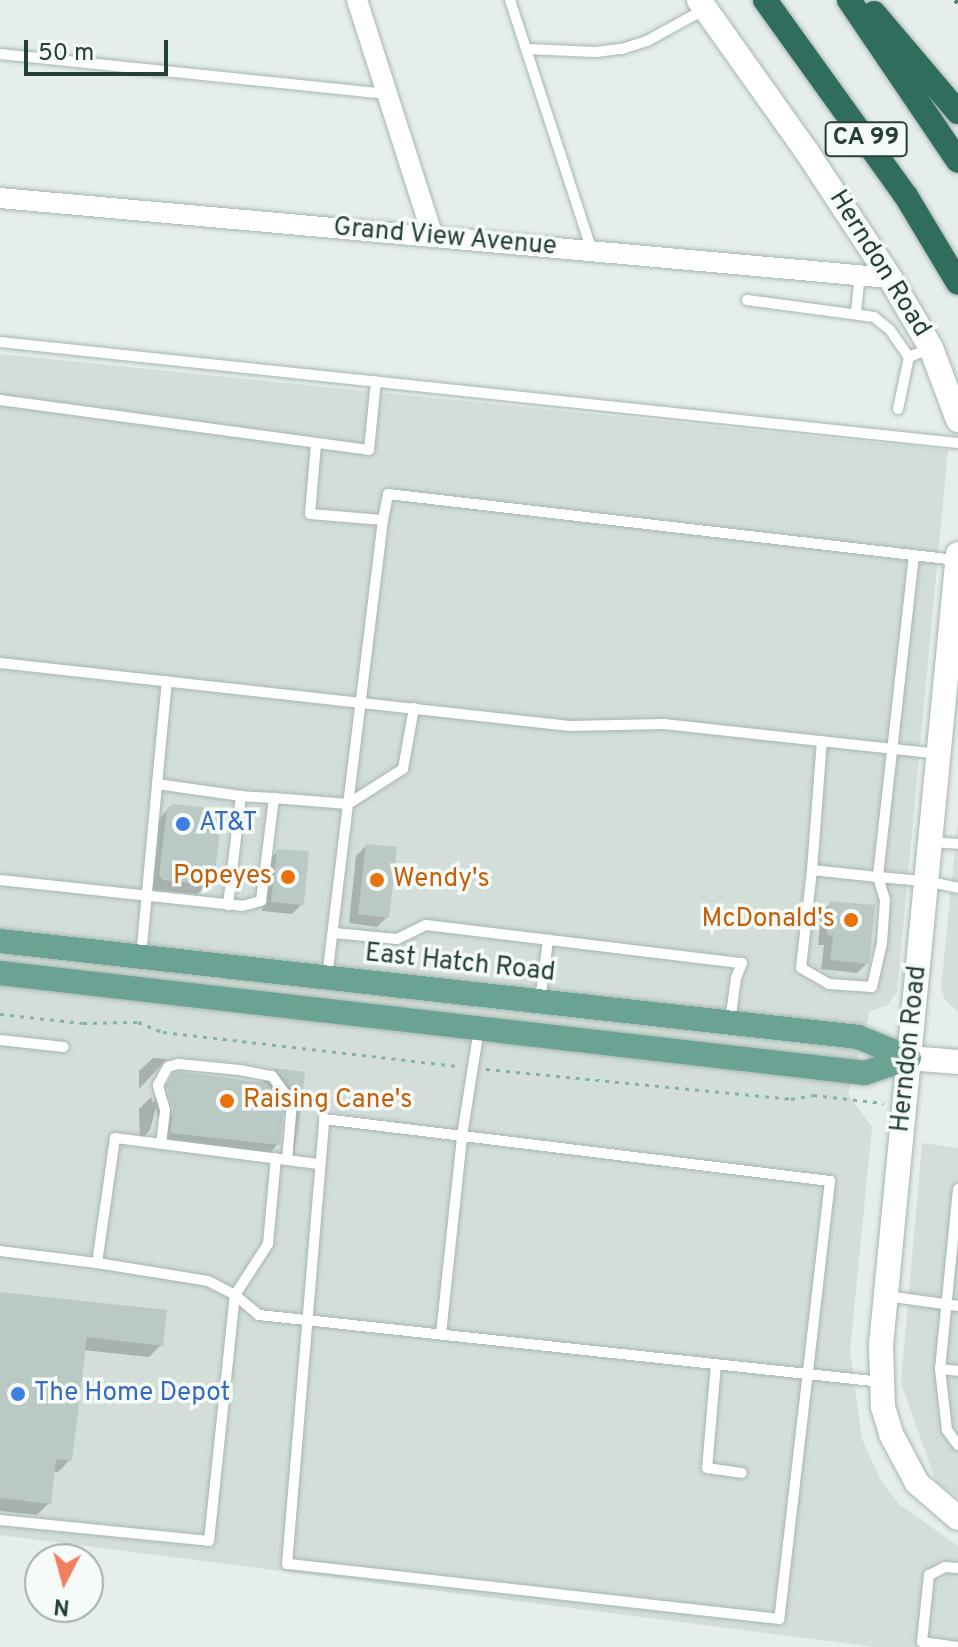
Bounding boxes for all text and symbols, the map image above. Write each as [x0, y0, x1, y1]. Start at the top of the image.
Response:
scale bar [28, 24, 172, 74]
text: 50 m [38, 39, 94, 69]
road number: CA 99 [824, 119, 908, 159]
street label: Herndon Road [821, 185, 937, 343]
street label: Grand View Avenue [331, 213, 559, 263]
place label: AT&T [199, 808, 257, 840]
marker: AT&T [174, 815, 192, 833]
place label: Popeyes [173, 861, 272, 893]
place label: Wendy's [393, 864, 490, 896]
marker: Popeyes [279, 868, 297, 886]
marker: Wendy's [368, 871, 386, 889]
place label: McDonald's [702, 904, 835, 936]
marker: McDonald's [842, 911, 860, 929]
street label: East Hatch Road [363, 938, 557, 990]
street label: Herndon Road [886, 964, 934, 1134]
place label: Raising Cane's [243, 1085, 412, 1117]
marker: Raising Cane's [218, 1092, 236, 1110]
place label: The Home Depot [34, 1378, 230, 1410]
marker: The Home Depot [9, 1385, 27, 1403]
north arrow [24, 1543, 104, 1623]
text: N [52, 1591, 71, 1620]

